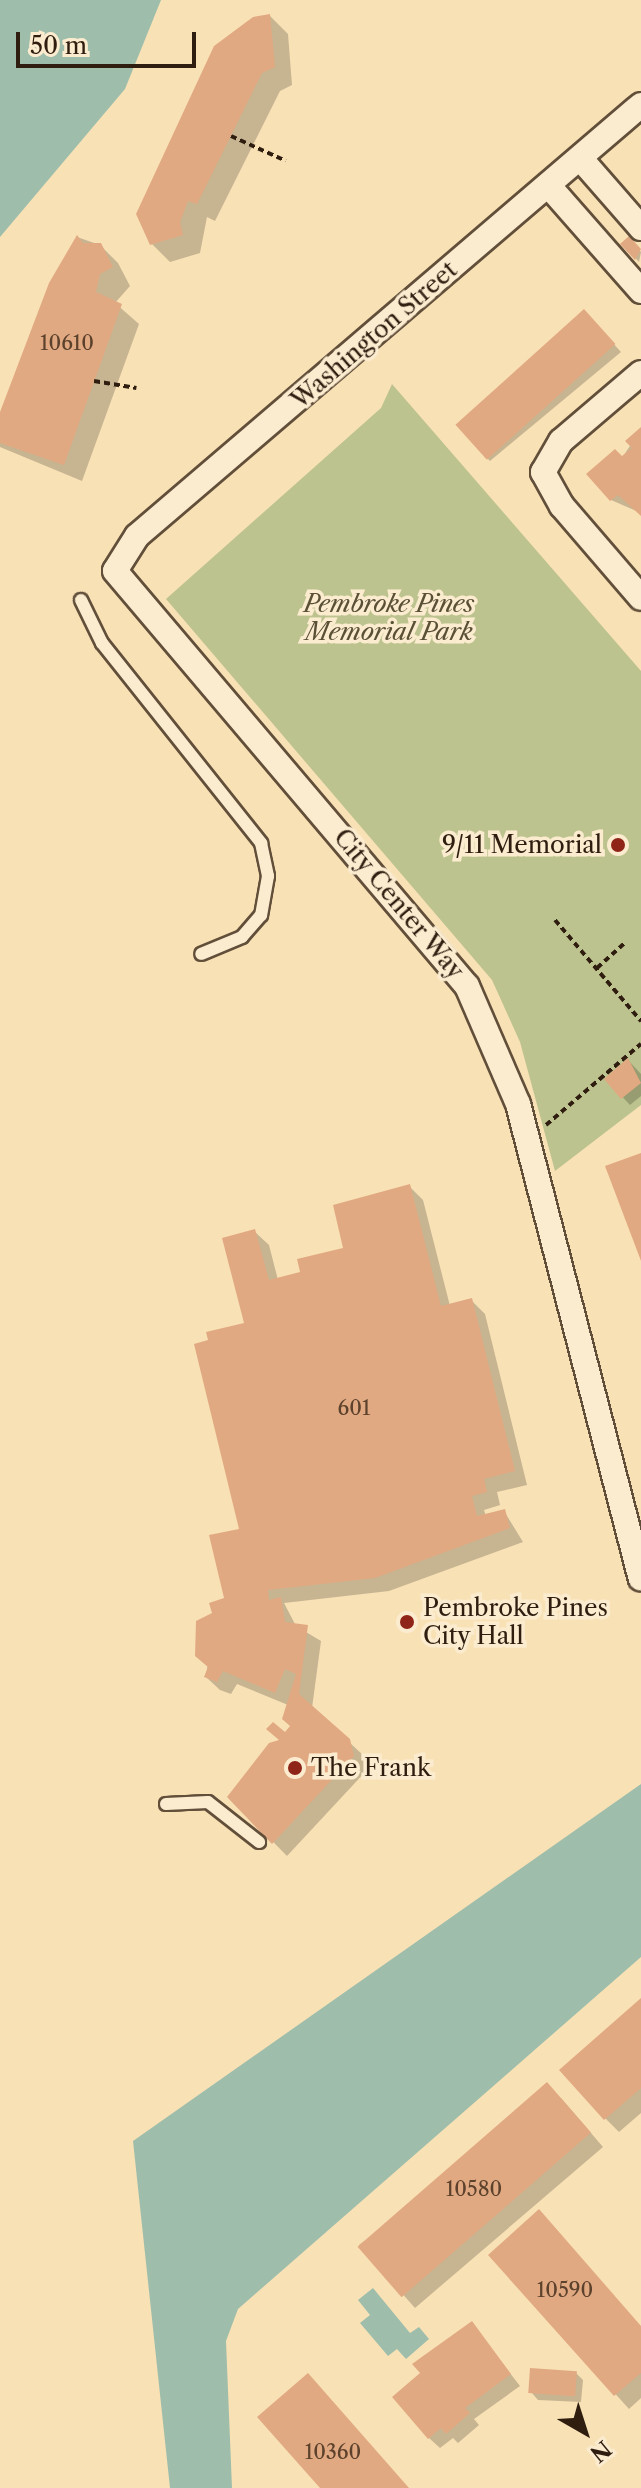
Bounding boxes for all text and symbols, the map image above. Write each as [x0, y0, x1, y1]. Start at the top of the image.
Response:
scale bar [20, 16, 200, 66]
text: 50 m [30, 31, 87, 60]
street label: Washington Street [285, 255, 463, 415]
house number: 10610 [40, 331, 94, 355]
park label: Pembroke Pines Memorial Park [304, 590, 474, 646]
street label: City Center Way [327, 822, 471, 986]
place label: 9/11 Memorial [442, 831, 602, 859]
marker: 9/11 Memorial [609, 836, 627, 854]
house number: 601 [338, 1396, 370, 1420]
place label: Pembroke Pines City Hall [423, 1594, 608, 1650]
marker: Pembroke Pines City Hall [398, 1613, 416, 1631]
place label: The Frank [311, 1754, 431, 1782]
marker: The Frank [286, 1759, 304, 1777]
house number: 10580 [446, 2177, 502, 2201]
house number: 10590 [537, 2278, 593, 2302]
north arrow [545, 2392, 625, 2472]
text: N [584, 2435, 616, 2468]
house number: 10360 [305, 2440, 361, 2464]

